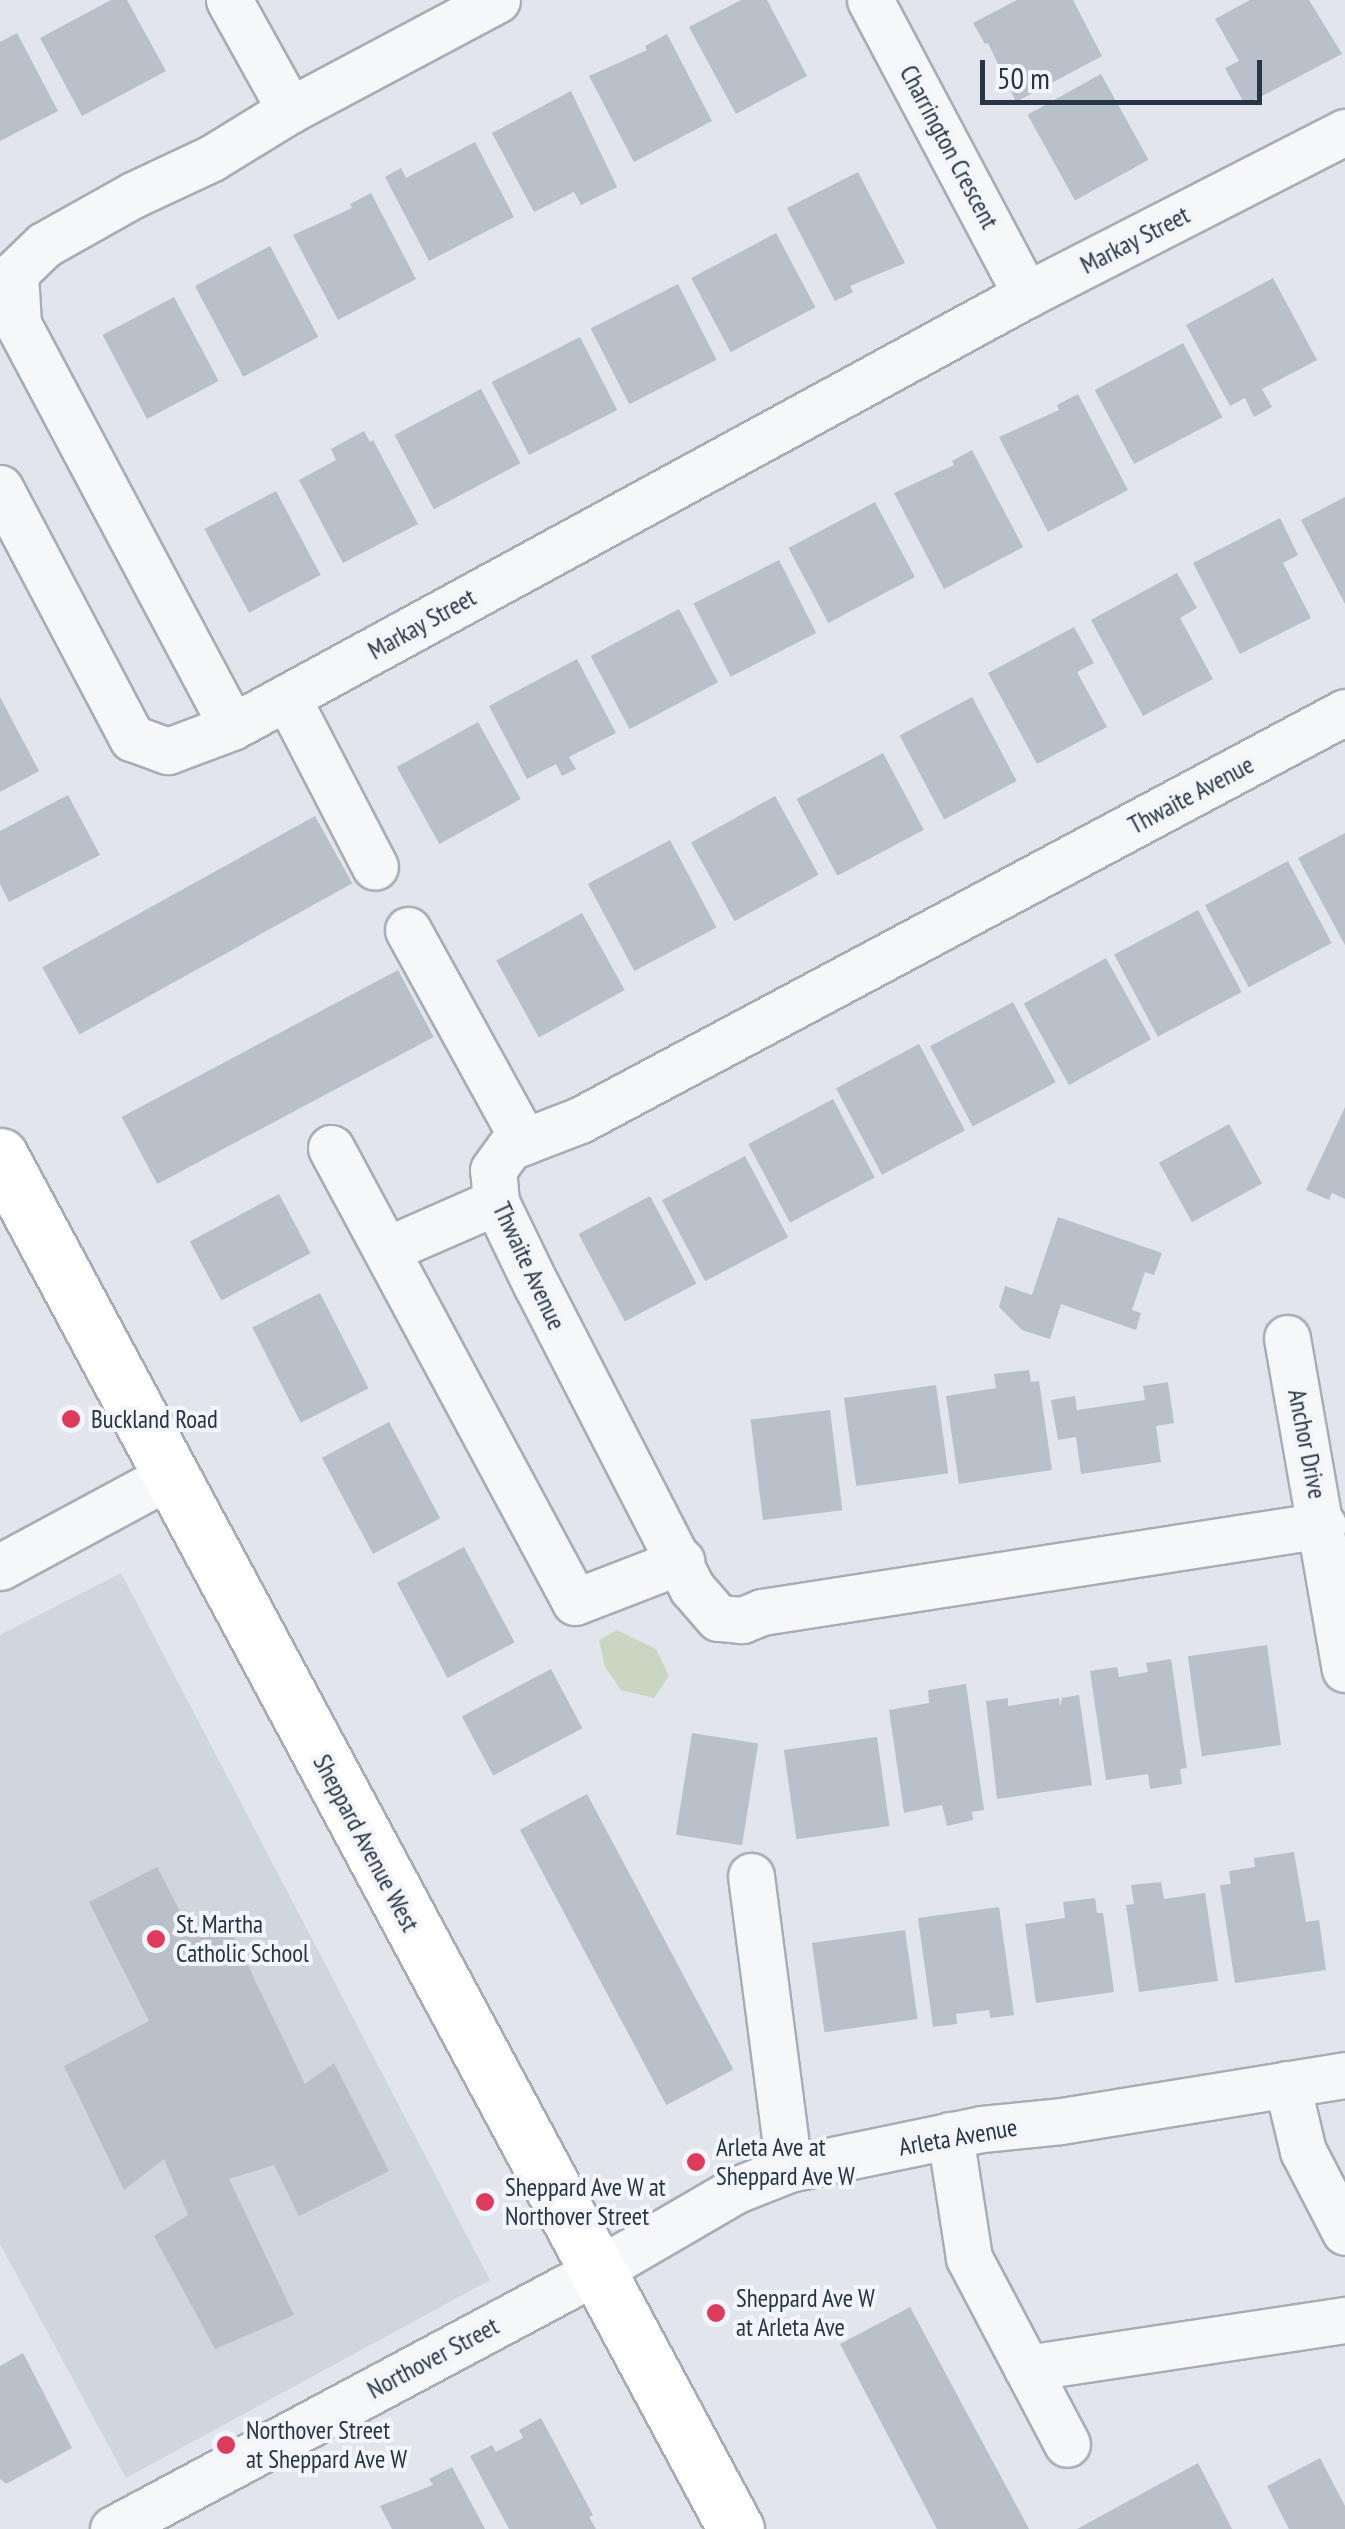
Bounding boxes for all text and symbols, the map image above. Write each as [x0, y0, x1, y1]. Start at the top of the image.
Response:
scale bar [985, 40, 1268, 102]
text: 50 m [997, 58, 1050, 97]
street label: Charrington Crescent [893, 60, 1005, 234]
street label: Markay Street [1075, 200, 1195, 280]
street label: Markay Street [363, 582, 481, 666]
street label: Thwaite Avenue [1123, 749, 1259, 841]
street label: Thwaite Avenue [486, 1197, 572, 1335]
street label: Anchor Drive [1282, 1387, 1332, 1501]
place label: Buckland Road [91, 1404, 218, 1434]
marker: Buckland Road [60, 1408, 82, 1430]
street label: Sheppard Avenue West [307, 1749, 425, 1937]
place label: St. Martha Catholic School [176, 1910, 309, 1969]
marker: St. Martha Catholic School [145, 1928, 167, 1950]
street label: Arleta Avenue [896, 2112, 1020, 2162]
place label: Arleta Ave at Sheppard Ave W [716, 2133, 856, 2192]
marker: Arleta Ave at Sheppard Ave W [685, 2151, 707, 2173]
place label: Sheppard Ave W at Northover Street [505, 2173, 667, 2232]
marker: Sheppard Ave W at Northover Street [474, 2191, 496, 2213]
place label: Sheppard Ave W at Arleta Ave [736, 2284, 876, 2343]
marker: Sheppard Ave W at Arleta Ave [705, 2302, 727, 2324]
street label: Northover Street [362, 2311, 504, 2405]
place label: Northover Street at Sheppard Ave W [246, 2416, 408, 2475]
marker: Northover Street at Sheppard Ave W [215, 2434, 237, 2456]

